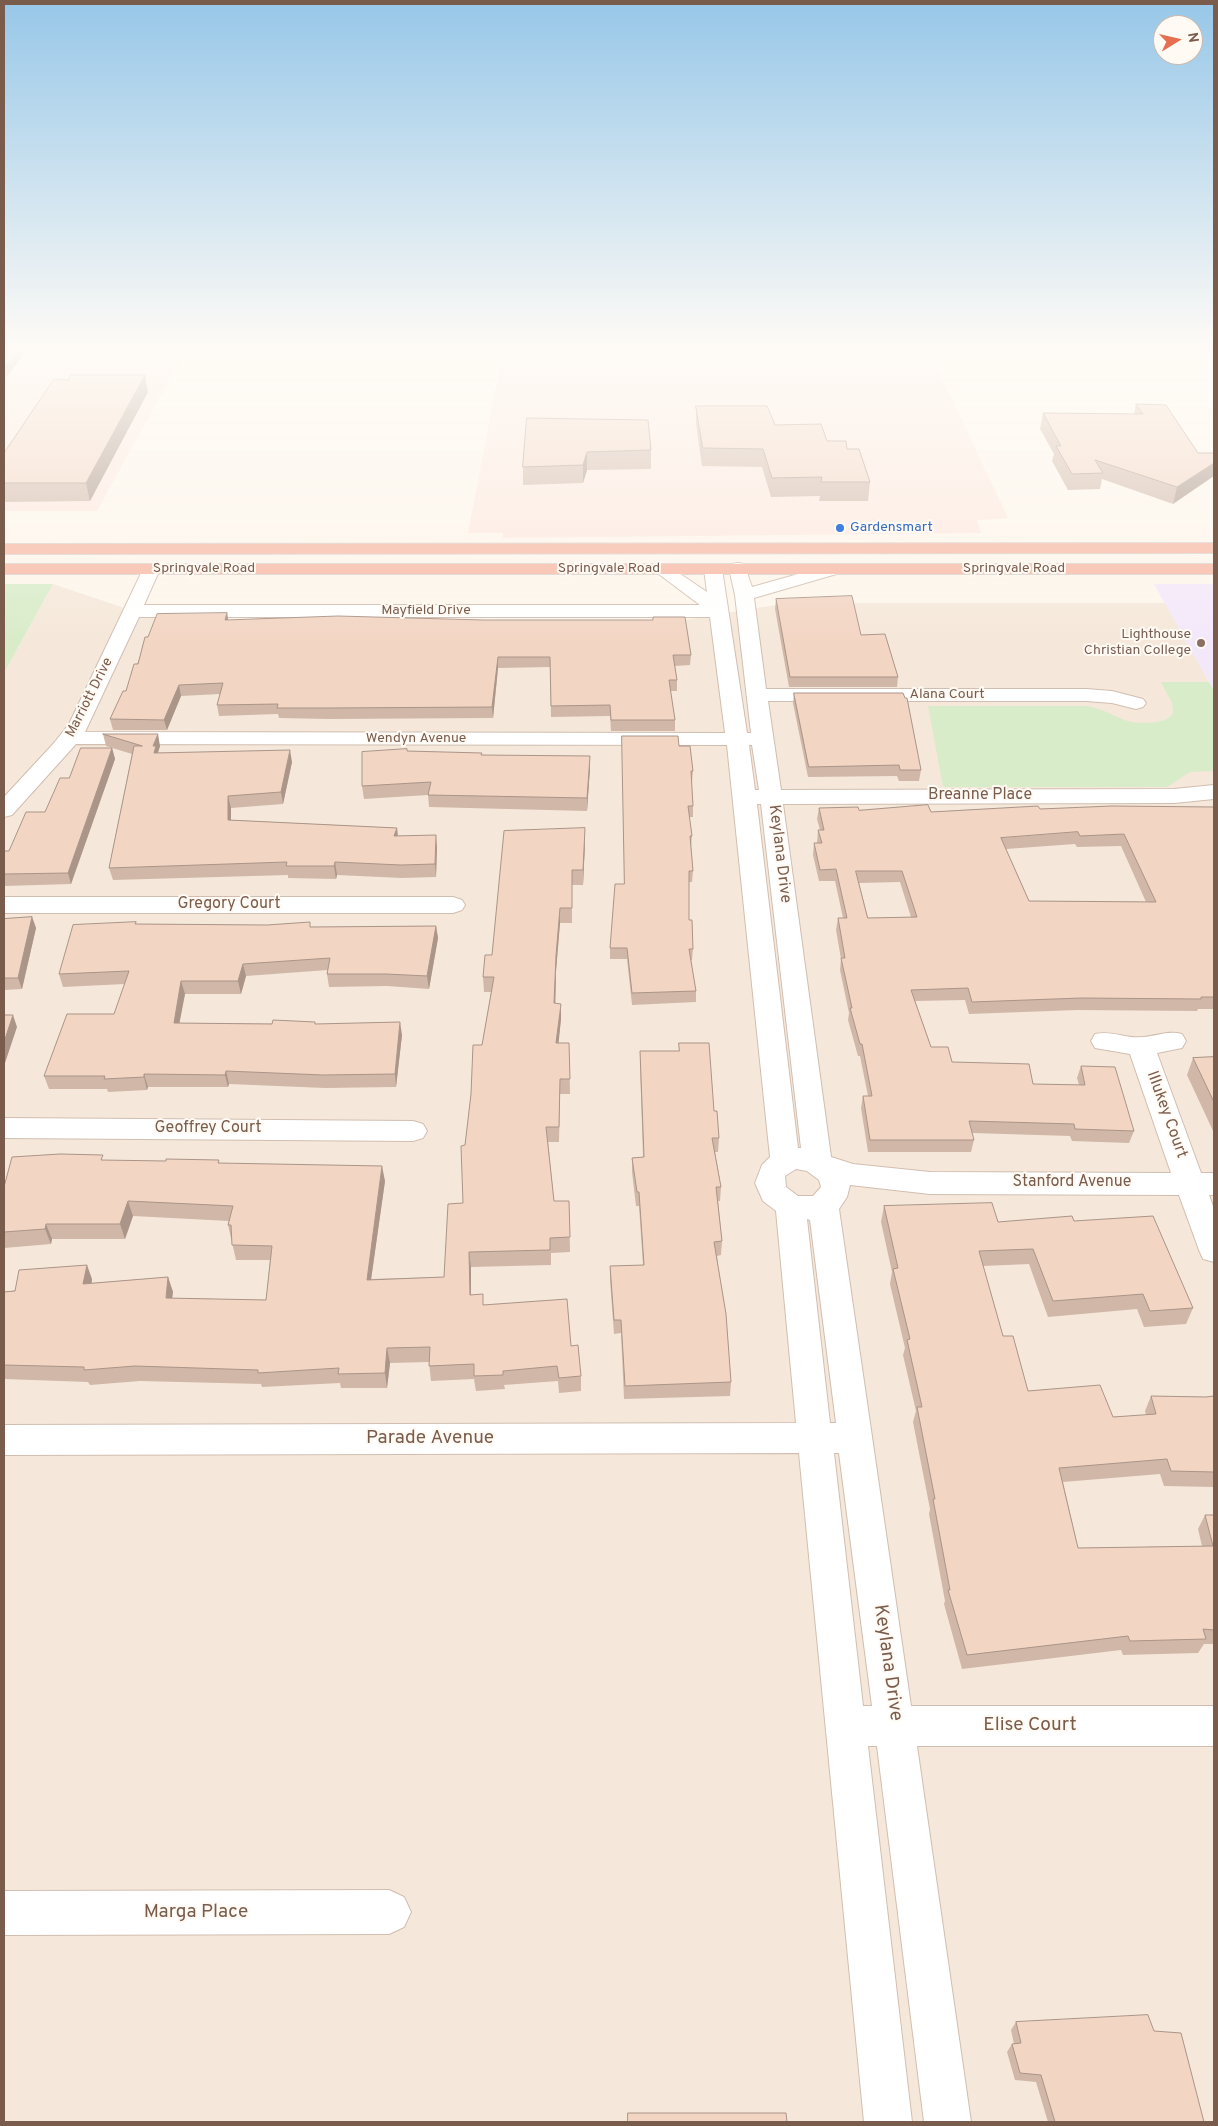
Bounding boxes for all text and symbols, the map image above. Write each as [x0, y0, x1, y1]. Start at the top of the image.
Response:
north arrow [1153, 15, 1203, 65]
text: N [1183, 31, 1202, 44]
place label: Gardensmart [850, 520, 933, 536]
marker: Gardensmart [834, 522, 846, 534]
street label: Springvale Road [153, 561, 255, 577]
street label: Springvale Road [558, 561, 660, 577]
street label: Springvale Road [963, 561, 1065, 577]
street label: Mayfield Drive [381, 603, 471, 619]
place label: Lighthouse Christian College [1084, 627, 1191, 660]
marker: Lighthouse Christian College [1195, 637, 1207, 649]
street label: Marriott Drive [63, 655, 117, 741]
street label: Alana Court [909, 687, 985, 703]
street label: Wendyn Avenue [366, 731, 466, 747]
street label: Breanne Place [928, 786, 1032, 806]
street label: Keylana Drive [763, 804, 795, 904]
street label: Gregory Court [177, 895, 281, 915]
street label: Illukey Court [1141, 1069, 1191, 1161]
street label: Geoffrey Court [155, 1119, 261, 1139]
street label: Stanford Avenue [1013, 1173, 1131, 1193]
street label: Parade Avenue [366, 1428, 494, 1450]
street label: Keylana Drive [868, 1603, 906, 1723]
street label: Elise Court [983, 1715, 1077, 1737]
street label: Marga Place [144, 1902, 248, 1924]

